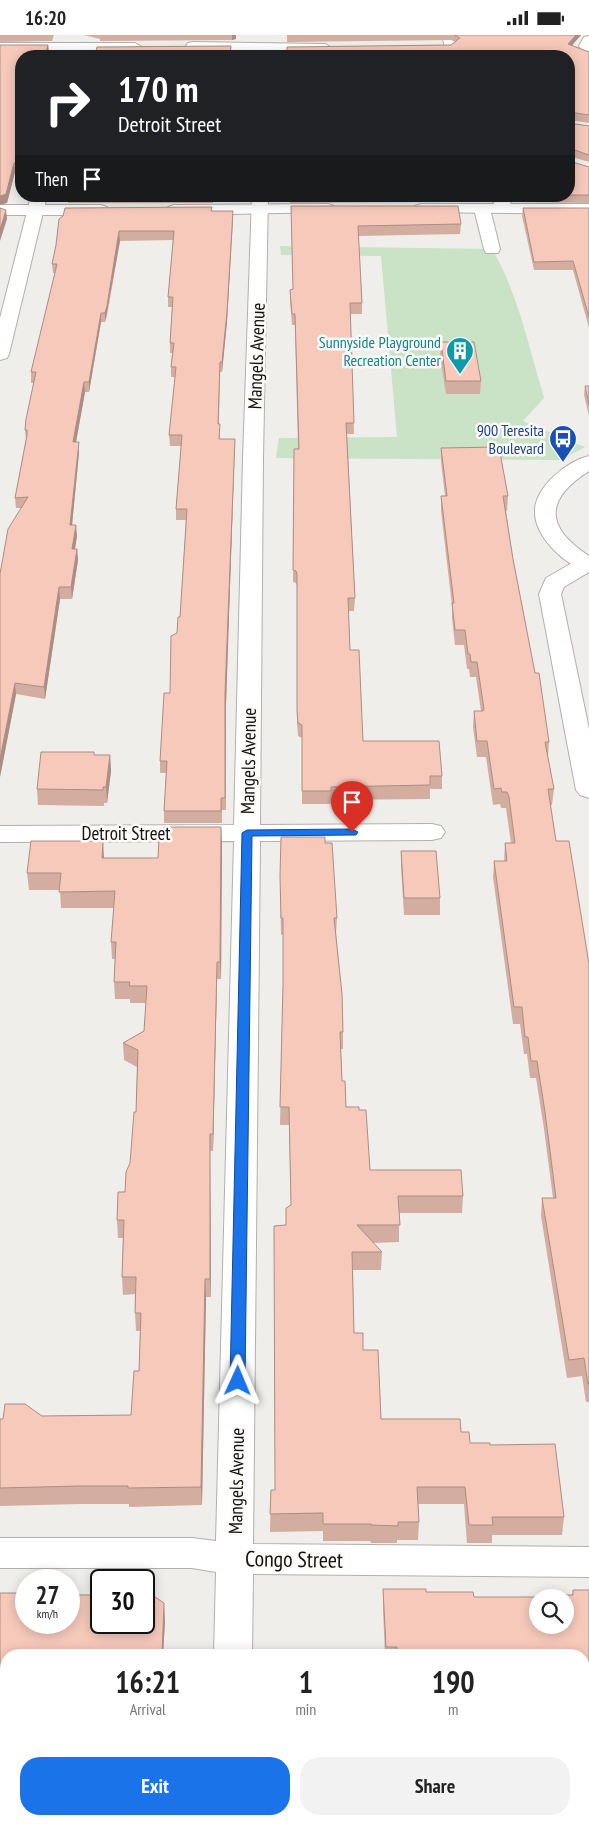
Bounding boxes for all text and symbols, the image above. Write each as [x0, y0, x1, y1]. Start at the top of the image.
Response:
text: 16:20 [25, 6, 66, 30]
text: 170 m [118, 66, 199, 112]
icon: right [35, 70, 100, 135]
text: Detroit Street [118, 110, 221, 138]
icon: arrive [78, 165, 106, 193]
text: Then [35, 167, 68, 191]
street label: Mangels Avenue [242, 302, 270, 410]
place label: Sunnyside Playground Recreation Center [319, 332, 442, 370]
building icon: Sunnyside Playground Recreation Center [445, 336, 475, 375]
place label: 900 Teresita Boulevard [477, 420, 544, 458]
bus stop icon: 900 Teresita Boulevard [548, 424, 578, 463]
street label: Mangels Avenue [235, 707, 261, 814]
pin [331, 781, 373, 832]
icon: arrive [338, 788, 366, 816]
street label: Detroit Street [81, 821, 171, 845]
position arrow [211, 1354, 263, 1406]
street label: Mangels Avenue [223, 1427, 249, 1534]
street label: Congo Street [245, 1544, 343, 1574]
speed limit sign: 30 [90, 1569, 155, 1634]
text: 27 [36, 1579, 59, 1611]
map controls [529, 1589, 574, 1634]
button: search [529, 1589, 574, 1634]
text: km/h [37, 1606, 58, 1621]
text: 16:21 [115, 1662, 180, 1701]
text: 1 [299, 1662, 313, 1701]
text: 190 [432, 1662, 475, 1701]
text: Arrival [130, 1699, 166, 1719]
text: min [295, 1699, 316, 1719]
text: m [448, 1699, 458, 1719]
button: Exit [20, 1757, 290, 1815]
button: Share [300, 1757, 570, 1815]

